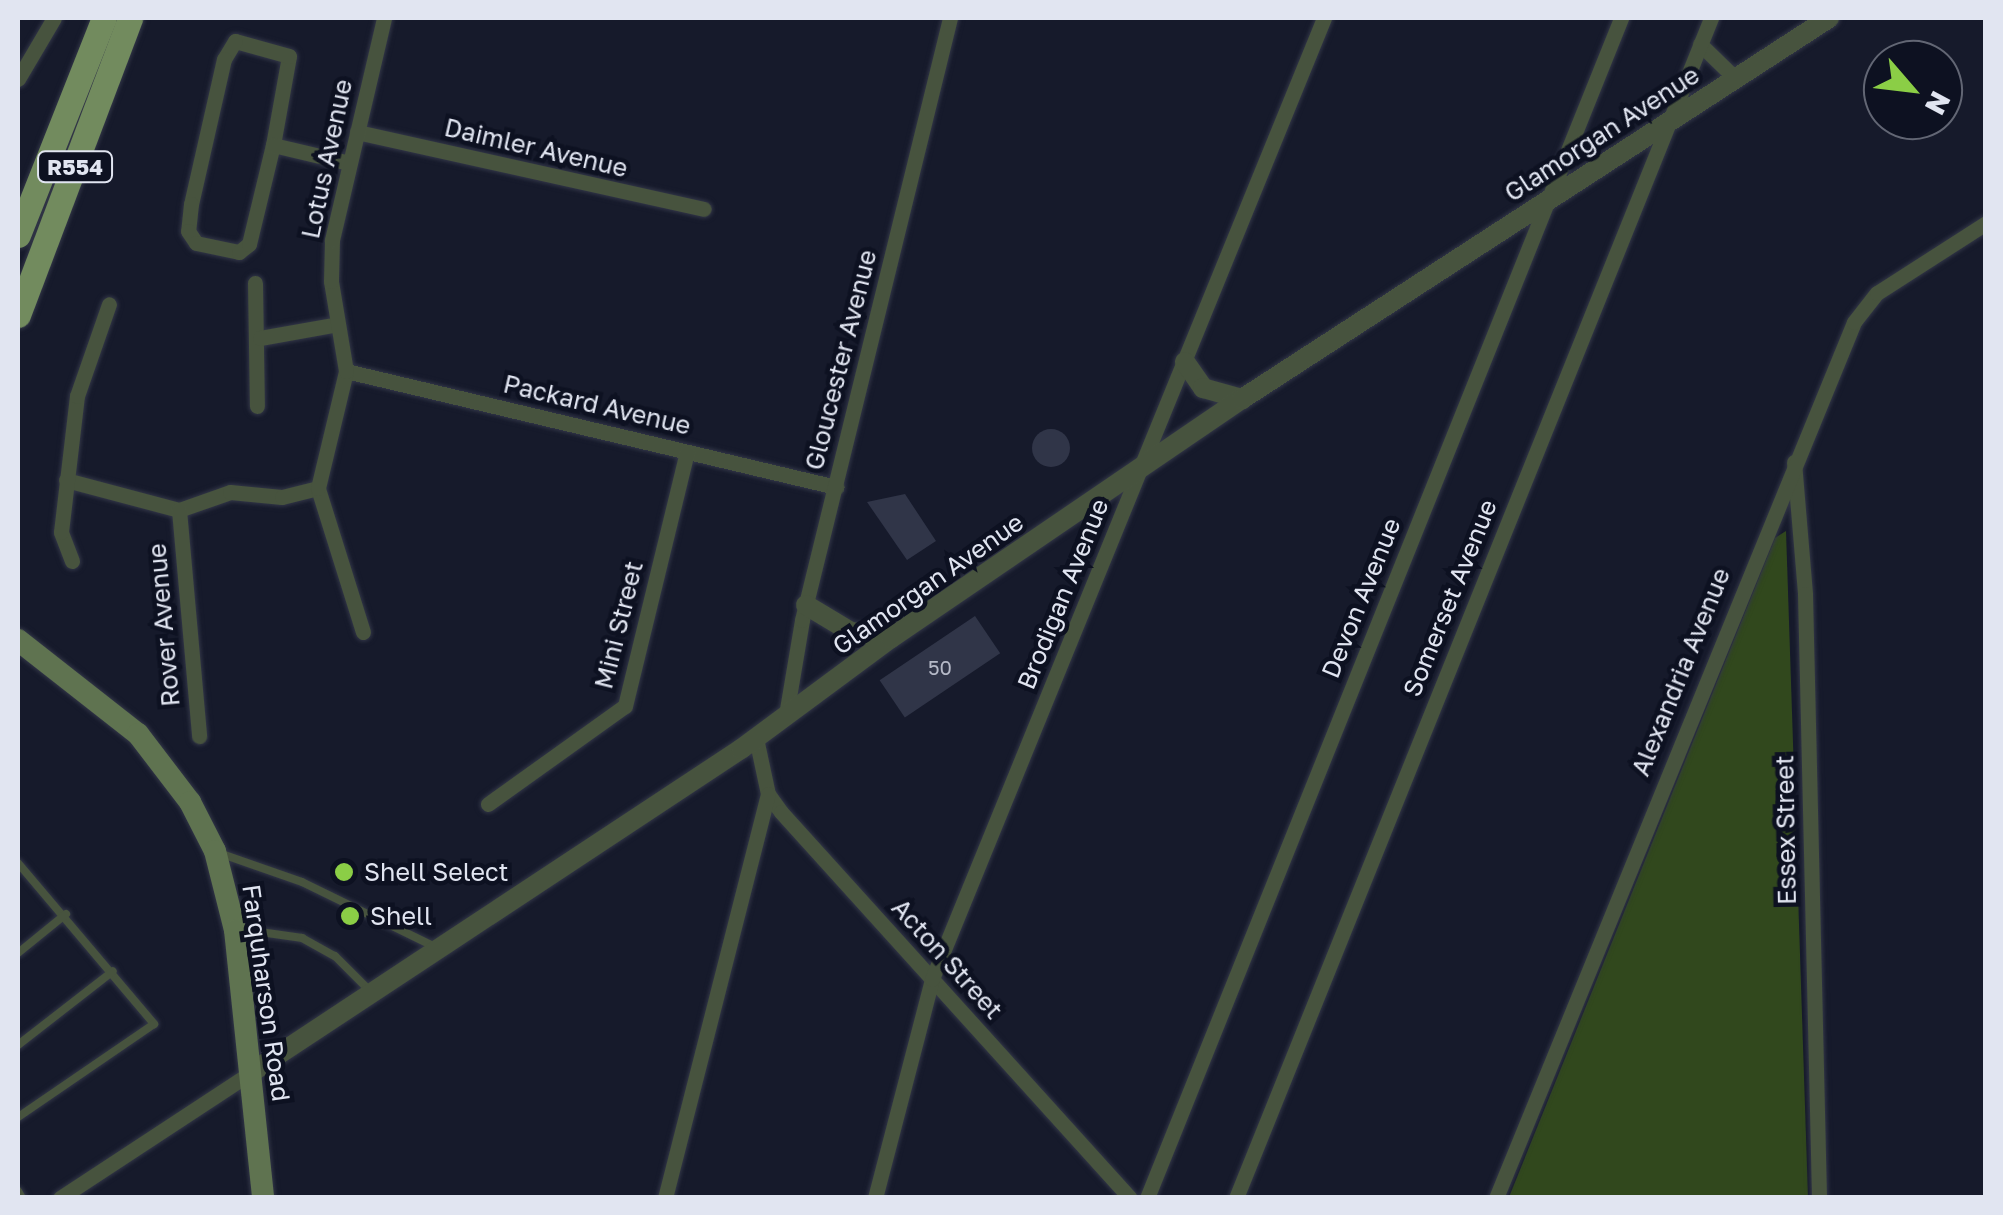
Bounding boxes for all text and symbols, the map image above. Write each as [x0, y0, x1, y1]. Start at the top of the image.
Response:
north arrow [1863, 40, 1963, 140]
street label: Glamorgan Avenue [1499, 60, 1705, 208]
street label: Lotus Avenue [295, 77, 359, 241]
text: N [1919, 86, 1958, 121]
street label: Daimler Avenue [442, 112, 630, 184]
road number: R554 [35, 150, 115, 184]
street label: Gloucester Avenue [799, 247, 883, 473]
street label: Packard Avenue [500, 369, 694, 441]
street label: Brodigan Avenue [1011, 494, 1115, 694]
street label: Somerset Avenue [1397, 495, 1503, 701]
street label: Glamorgan Avenue [827, 507, 1029, 661]
street label: Devon Avenue [1315, 514, 1407, 682]
street label: Rover Avenue [142, 542, 186, 708]
street label: Mini Street [589, 558, 649, 692]
street label: Alexandria Avenue [1626, 564, 1736, 780]
house number: 50 [928, 655, 952, 679]
street label: Essex Street [1770, 755, 1802, 905]
place label: Shell Select [364, 857, 508, 887]
marker: Shell Select [333, 861, 355, 883]
street label: Farquharson Road [236, 883, 296, 1103]
street label: Acton Street [885, 893, 1009, 1025]
place label: Shell [370, 901, 432, 931]
marker: Shell [339, 905, 361, 927]

